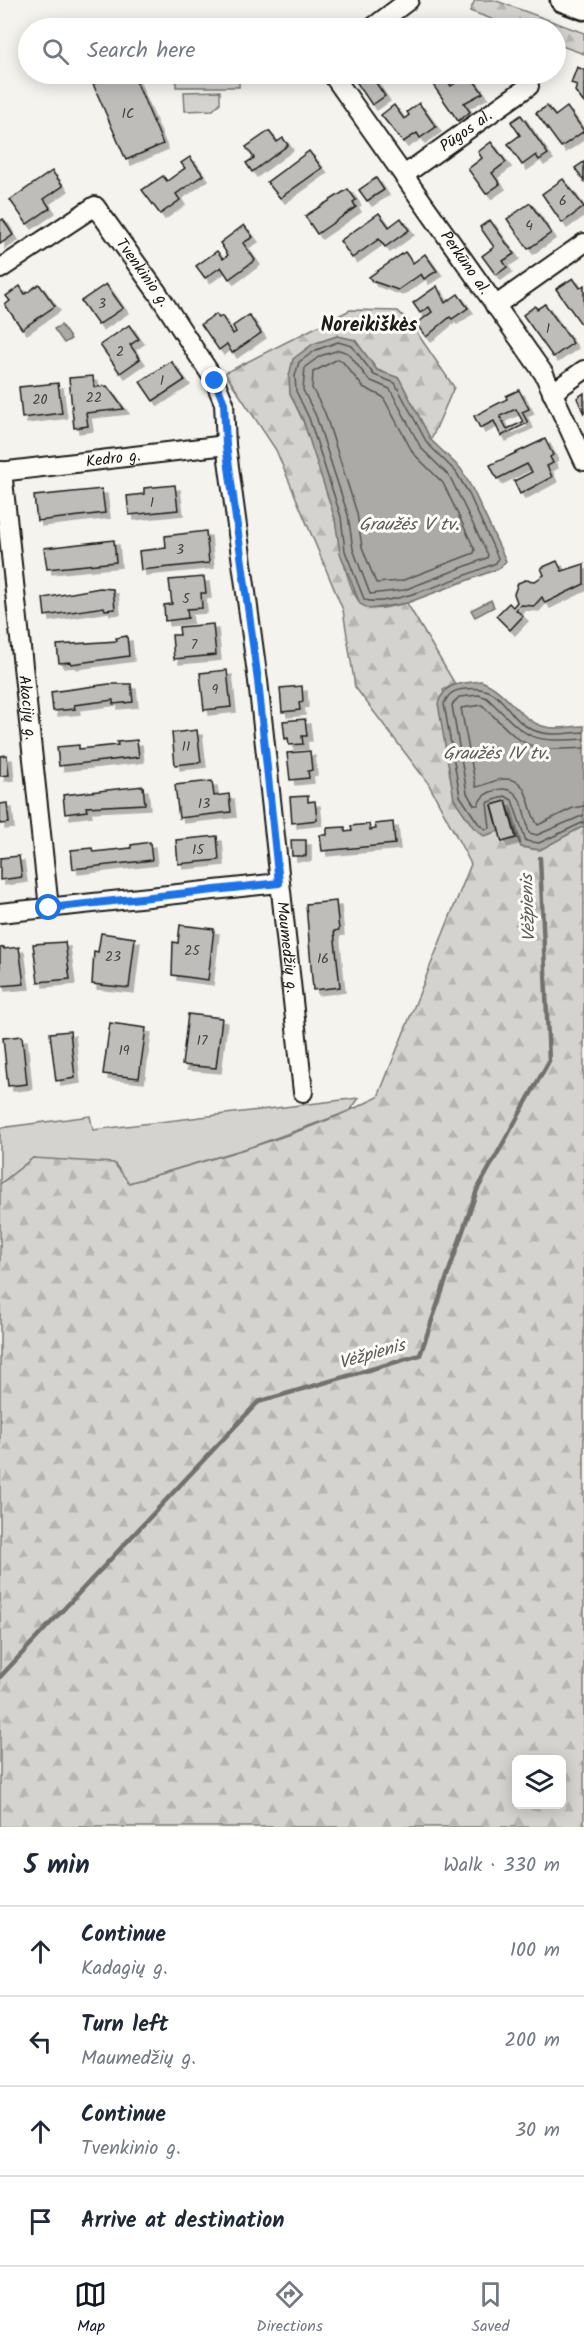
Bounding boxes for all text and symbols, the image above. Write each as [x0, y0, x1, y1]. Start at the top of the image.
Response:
search box [18, 18, 566, 84]
text: Search here [87, 34, 195, 69]
icon: search [39, 35, 72, 68]
house number: 1C [122, 103, 134, 125]
street label: Pūgos al. [434, 103, 497, 158]
house number: 6 [559, 190, 567, 212]
house number: 4 [525, 215, 533, 237]
street label: Perkūno al. [434, 225, 497, 300]
street label: Tvenkinio g. [109, 233, 176, 312]
house number: 3 [98, 293, 106, 315]
district label: Noreikiškės [321, 310, 418, 342]
house number: 1 [546, 318, 550, 340]
house number: 2 [116, 341, 124, 363]
route end [201, 367, 227, 393]
house number: 1 [160, 370, 164, 392]
house number: 22 [86, 387, 102, 409]
house number: 20 [32, 389, 48, 411]
street label: Kedro g. [84, 443, 142, 474]
house number: 1 [150, 492, 154, 514]
water label: Graužės V tv. [359, 511, 459, 540]
house number: 3 [176, 539, 184, 561]
house number: 5 [182, 588, 191, 610]
house number: 7 [191, 634, 198, 656]
street label: Akacijų g. [12, 674, 43, 741]
house number: 9 [212, 679, 219, 701]
house number: 11 [182, 736, 190, 758]
water label: Graužės IV tv. [443, 740, 549, 769]
house number: 13 [198, 793, 210, 815]
house number: 15 [192, 839, 205, 861]
water label: Vėžpienis [513, 871, 545, 942]
route start [35, 894, 61, 920]
street label: Maumedžių g. [270, 900, 305, 994]
house number: 25 [184, 940, 201, 962]
house number: 23 [105, 946, 121, 968]
house number: 16 [317, 948, 329, 970]
house number: 17 [197, 1030, 208, 1052]
house number: 19 [118, 1040, 130, 1062]
water label: Vėžpienis [335, 1331, 411, 1378]
map controls [512, 1755, 566, 1809]
button: layers [512, 1755, 566, 1809]
text: 5 min [24, 1845, 90, 1887]
text: Walk · 330 m [443, 1850, 560, 1882]
text: Continue [81, 1918, 166, 1953]
icon: ahead [24, 1935, 57, 1968]
text: 100 m [510, 1935, 560, 1967]
text: Kadagių g. [81, 1953, 168, 1985]
text: Turn left [81, 2008, 168, 2043]
icon: left [24, 2025, 57, 2058]
text: 200 m [504, 2025, 560, 2057]
text: Maumedžių g. [81, 2043, 196, 2075]
text: Continue [81, 2098, 166, 2133]
icon: ahead [24, 2115, 57, 2148]
text: 30 m [515, 2115, 560, 2147]
text: Tvenkinio g. [81, 2133, 181, 2165]
text: Arrive at destination [81, 2204, 284, 2239]
icon: arrive [24, 2205, 57, 2238]
tab: Map [74, 2278, 107, 2339]
tab: Directions [256, 2278, 323, 2339]
tab: Saved [472, 2278, 510, 2339]

